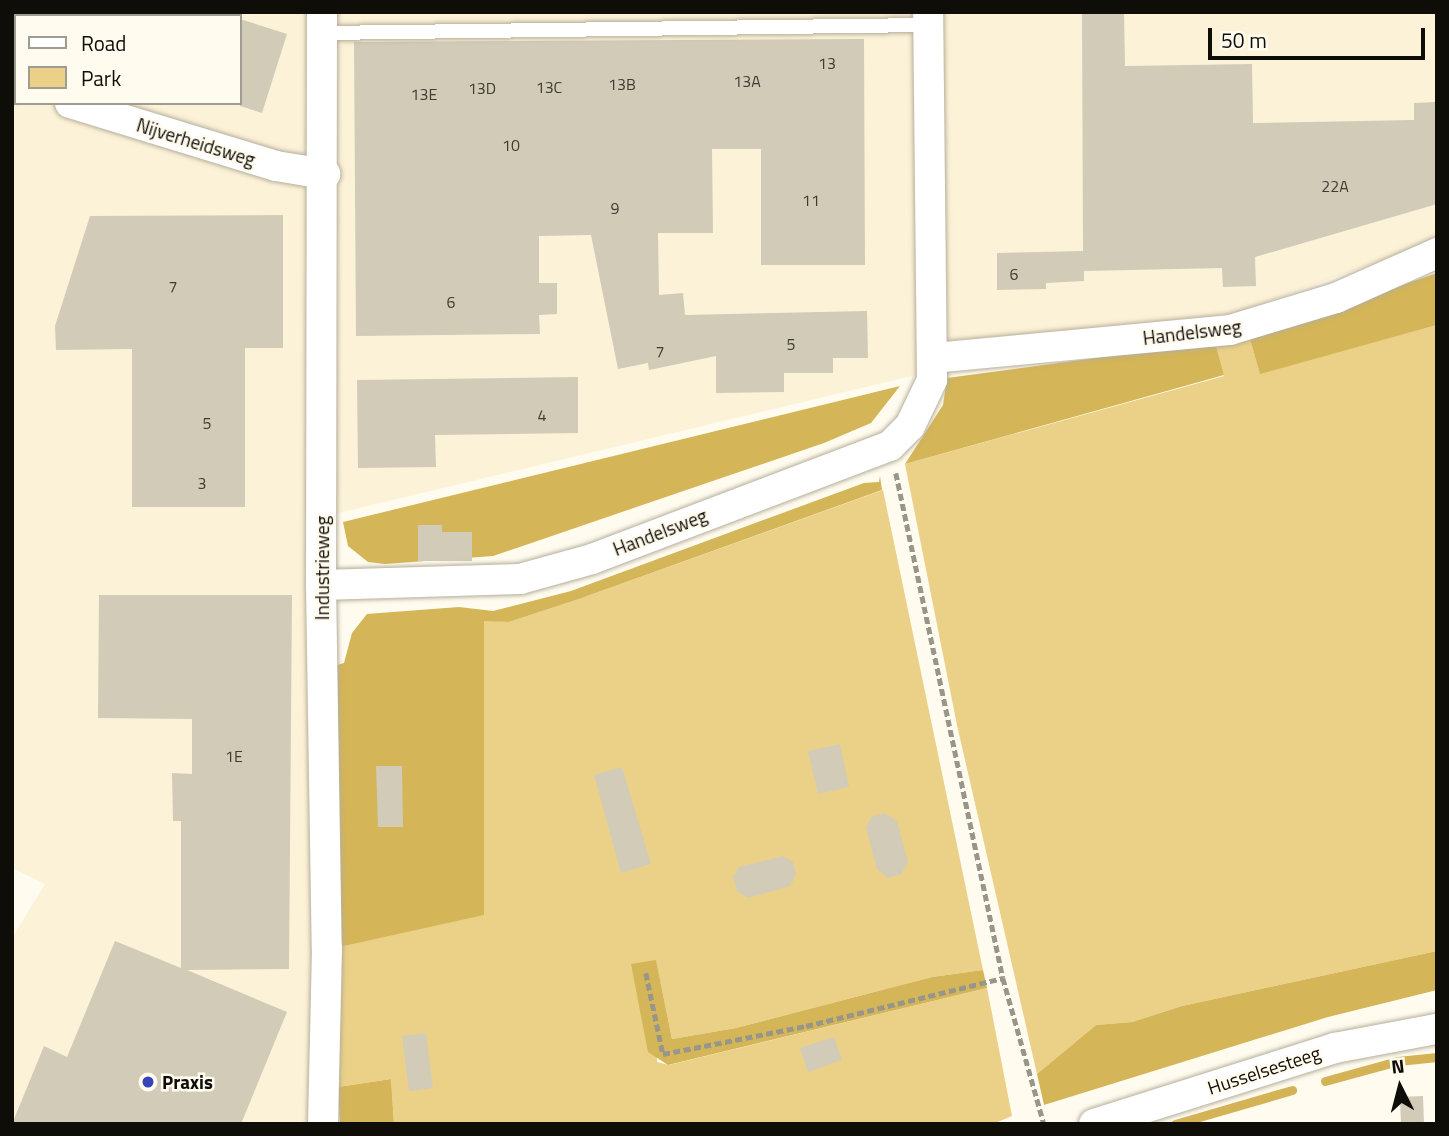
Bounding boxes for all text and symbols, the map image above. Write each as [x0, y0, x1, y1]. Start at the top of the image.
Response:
legend [14, 14, 242, 105]
scale bar [1211, 14, 1428, 58]
text: 50 m [1221, 24, 1267, 56]
text: Road [81, 27, 126, 59]
house number: 13 [818, 53, 836, 73]
text: Park [81, 62, 121, 94]
house number: 13A [733, 71, 761, 91]
house number: 13B [608, 74, 636, 94]
house number: 13C [536, 77, 562, 97]
house number: 13D [468, 78, 496, 98]
house number: 13E [411, 84, 437, 104]
street label: Nijverheidsweg [134, 113, 258, 171]
house number: 10 [502, 135, 520, 155]
house number: 22A [1321, 176, 1349, 196]
house number: 11 [802, 190, 820, 210]
house number: 9 [611, 198, 619, 218]
house number: 6 [1010, 264, 1018, 284]
house number: 7 [169, 276, 177, 296]
house number: 6 [447, 292, 455, 312]
street label: Handelsweg [1141, 315, 1243, 349]
house number: 5 [787, 334, 795, 354]
house number: 7 [656, 341, 664, 361]
house number: 4 [538, 405, 546, 425]
house number: 5 [203, 413, 211, 433]
house number: 3 [198, 473, 206, 493]
street label: Handelsweg [610, 504, 710, 560]
street label: Industrieweg [311, 516, 333, 620]
house number: 1E [225, 746, 243, 766]
street label: Husselsesteeg [1205, 1041, 1323, 1099]
text: N [1390, 1051, 1406, 1081]
north arrow [1365, 1052, 1435, 1122]
place label: Praxis [162, 1071, 213, 1093]
marker: Praxis [140, 1074, 156, 1090]

